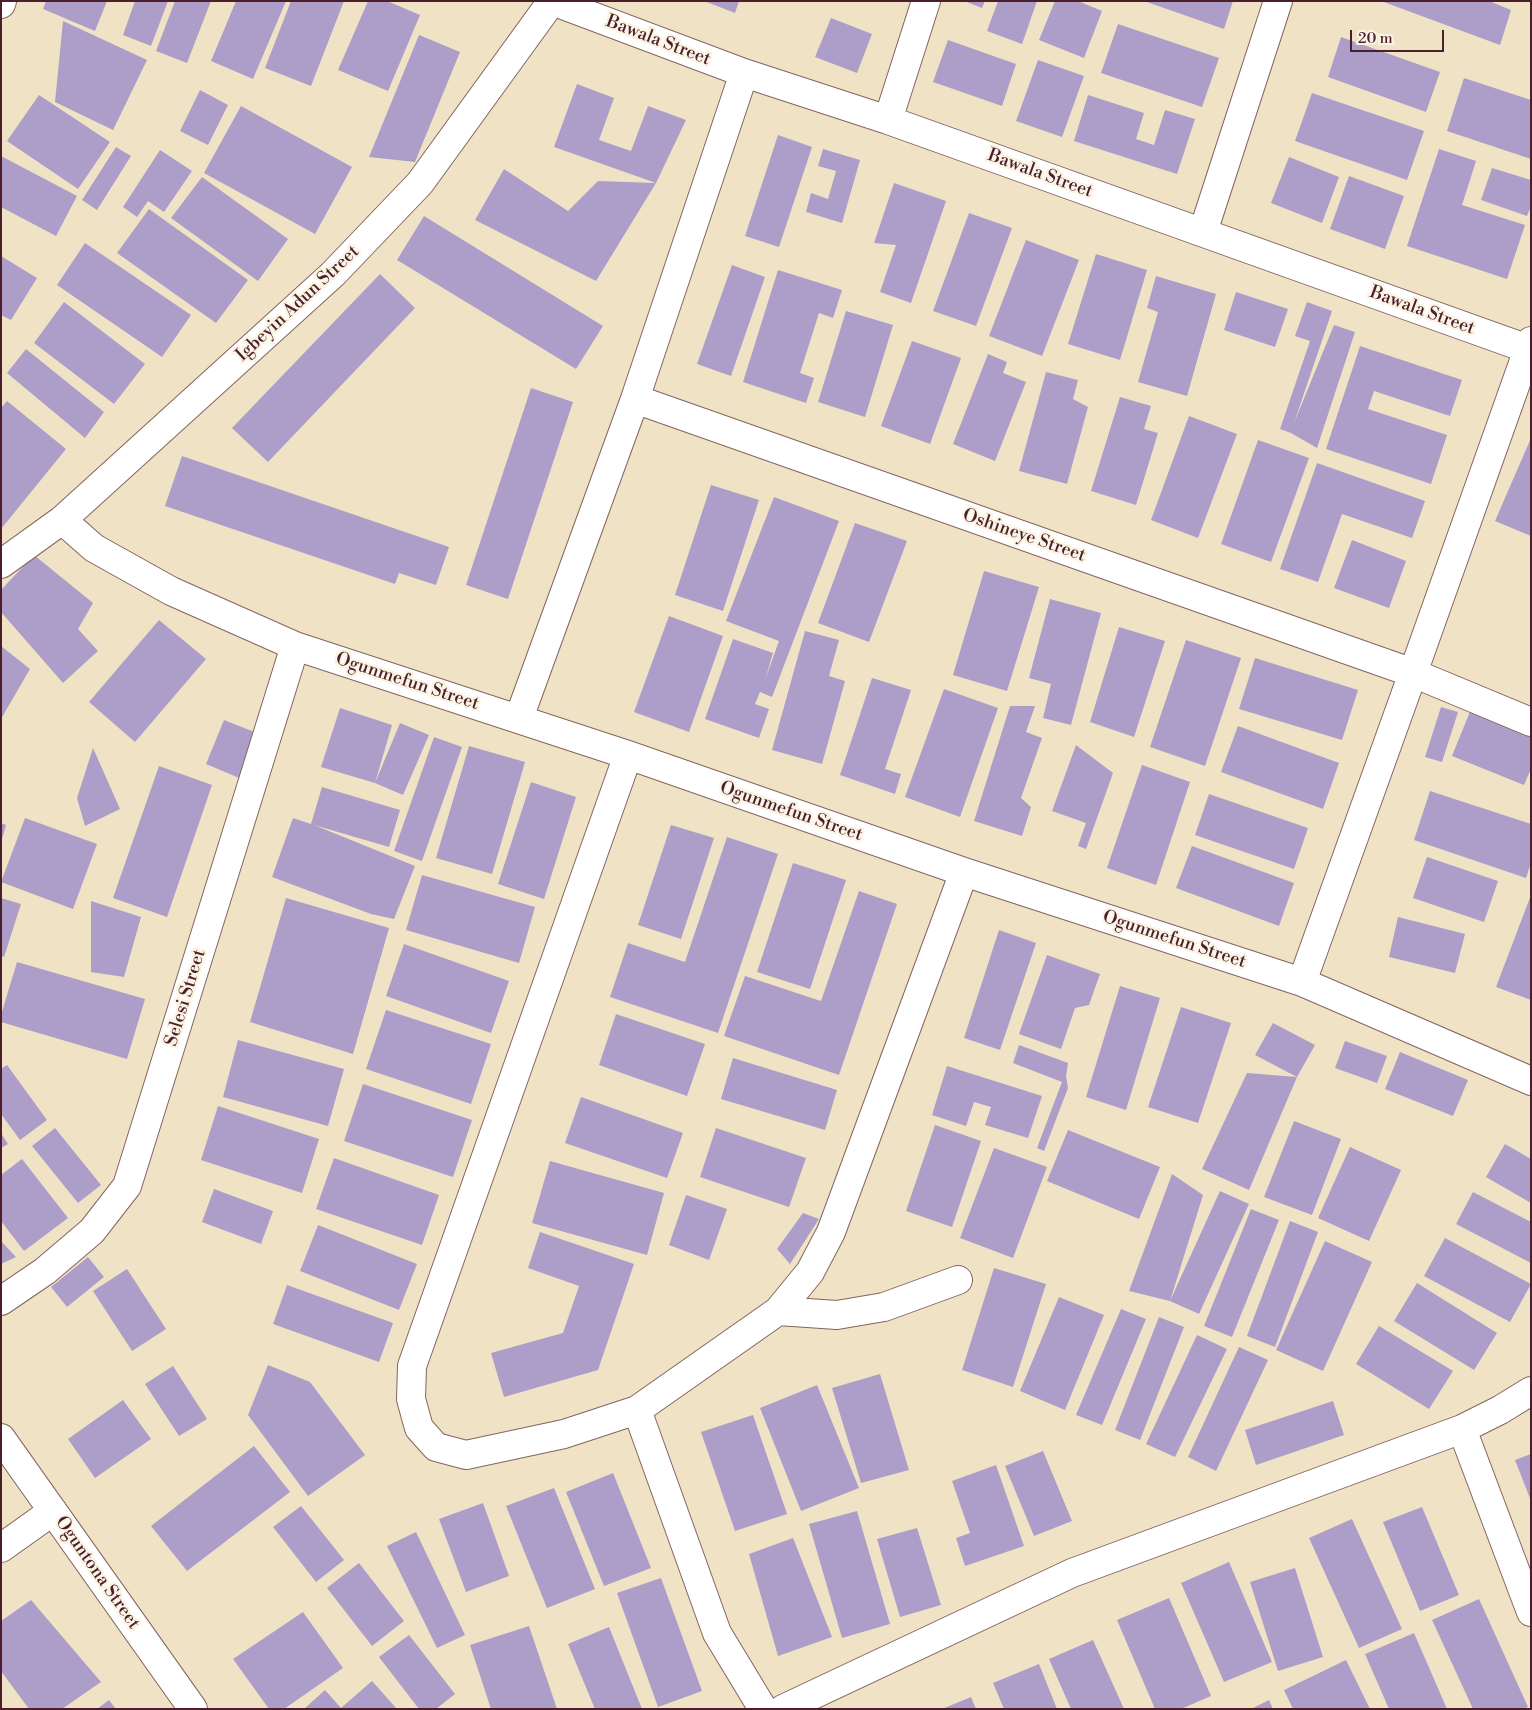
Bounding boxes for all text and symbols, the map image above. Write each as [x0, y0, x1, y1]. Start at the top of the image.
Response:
street label: Bawala Street [603, 11, 713, 71]
scale bar [1352, 20, 1446, 52]
text: 20 m [1358, 29, 1393, 48]
street label: Bawala Street [984, 145, 1096, 203]
street label: Igbeyin Adun Street [232, 241, 364, 367]
street label: Bawala Street [1366, 282, 1478, 340]
street label: Oshineye Street [960, 505, 1088, 567]
street label: Ogunmefun Street [333, 649, 481, 715]
street label: Ogunmefun Street [717, 777, 865, 847]
street label: Ogunmefun Street [1100, 907, 1248, 973]
street label: Selesi Street [161, 947, 211, 1049]
street label: Oguntona Street [50, 1512, 144, 1634]

